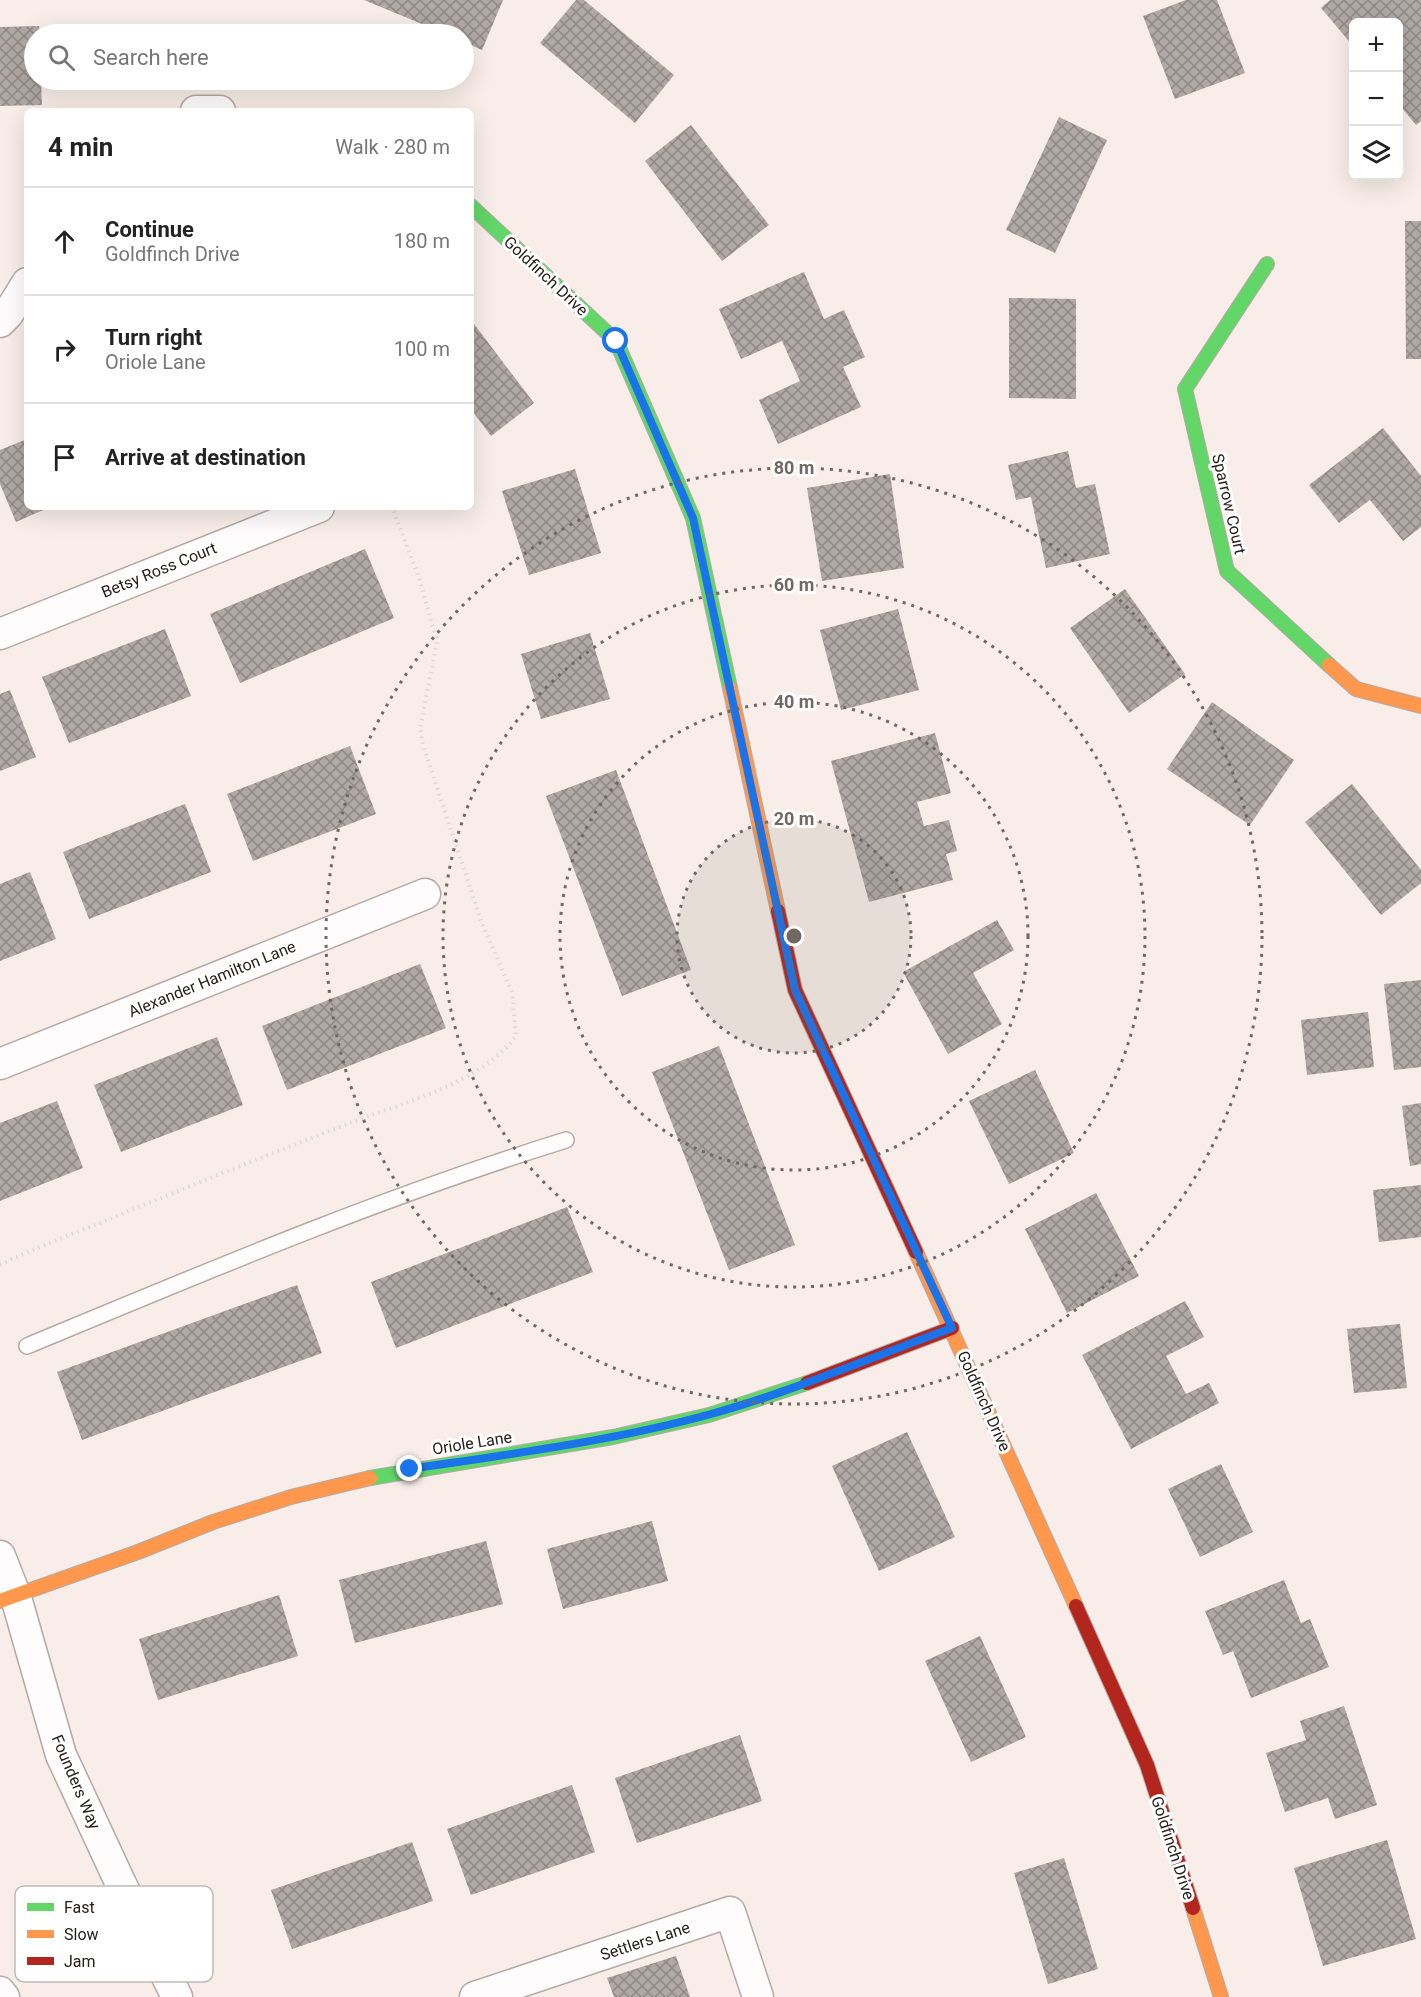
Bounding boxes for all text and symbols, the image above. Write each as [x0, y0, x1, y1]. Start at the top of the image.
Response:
map controls [1349, 18, 1403, 180]
button: + [1349, 18, 1403, 72]
search box [24, 24, 474, 90]
icon: search [45, 41, 78, 74]
text: Search here [93, 45, 209, 70]
button: − [1349, 72, 1403, 126]
button: layers [1349, 126, 1403, 180]
text: 4 min [48, 132, 113, 162]
text: Walk · 280 m [335, 135, 450, 159]
text: Continue [105, 217, 194, 242]
icon: ahead [48, 225, 81, 258]
text: 180 m [394, 229, 450, 253]
street label: Goldfinch Drive [500, 232, 592, 320]
text: Goldfinch Drive [105, 242, 240, 266]
text: Turn right [105, 325, 202, 350]
route start [602, 327, 628, 353]
icon: right [48, 333, 81, 366]
text: 100 m [394, 337, 450, 361]
text: Oriole Lane [105, 350, 206, 374]
icon: arrive [48, 441, 81, 474]
text: Arrive at destination [105, 445, 306, 470]
street label: Sparrow Court [1208, 452, 1250, 556]
text: 80 m [774, 457, 814, 478]
street label: Betsy Ross Court [99, 538, 219, 602]
text: 60 m [774, 574, 814, 595]
text: 40 m [774, 691, 814, 712]
text: 20 m [774, 808, 814, 829]
centre of rings [784, 926, 804, 946]
street label: Alexander Hamilton Lane [126, 937, 298, 1021]
street label: Goldfinch Drive [953, 1348, 1015, 1454]
street label: Oriole Lane [431, 1427, 513, 1459]
route end [396, 1455, 422, 1481]
street label: Founders Way [48, 1732, 105, 1832]
street label: Goldfinch Drive [1147, 1794, 1199, 1902]
legend [15, 1886, 213, 1982]
text: Fast [64, 1898, 95, 1917]
street label: Settlers Lane [598, 1918, 692, 1964]
text: Slow [64, 1925, 99, 1944]
text: Jam [64, 1952, 96, 1971]

